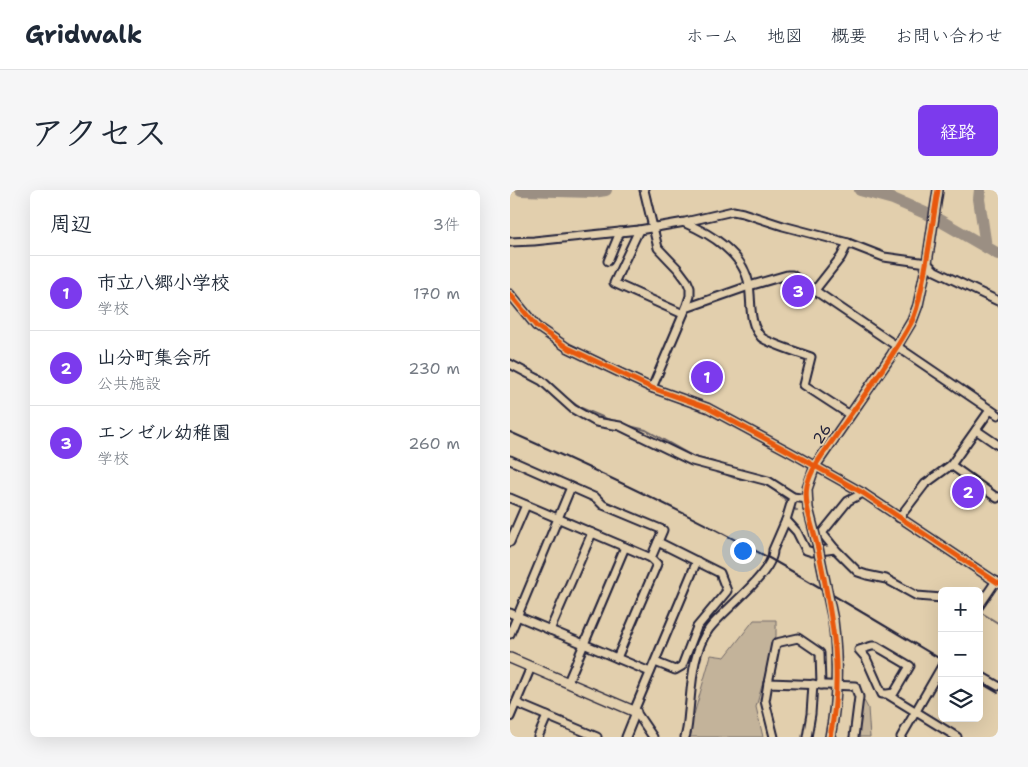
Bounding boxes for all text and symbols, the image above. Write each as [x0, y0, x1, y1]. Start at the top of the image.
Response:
text: Gridwalk [25, 19, 142, 51]
text: ホーム [686, 24, 739, 48]
text: 地図 [767, 24, 803, 48]
text: 概要 [831, 24, 867, 48]
text: お問い合わせ [895, 24, 1003, 48]
button: 経路 [918, 105, 998, 156]
text: アクセス [30, 109, 168, 156]
text: 周辺 [50, 210, 92, 238]
text: 3件 [433, 214, 460, 235]
text: 市立八郷小学校 [97, 270, 230, 295]
pin: 3 [782, 272, 814, 310]
text: 1 [62, 283, 70, 304]
text: 170 m [413, 283, 460, 304]
text: 学校 [97, 298, 129, 319]
text: 山分町集会所 [97, 345, 211, 370]
text: 2 [60, 358, 72, 379]
text: 230 m [408, 358, 460, 379]
pin: 1 [691, 358, 723, 396]
text: 公共施設 [97, 373, 161, 394]
text: エンゼル幼稚園 [97, 420, 231, 445]
street label: 26 [808, 420, 836, 448]
text: 3 [60, 433, 72, 454]
text: 260 m [408, 433, 460, 454]
text: 学校 [97, 448, 129, 469]
pin: 2 [952, 473, 984, 511]
your location [730, 538, 756, 564]
map controls [938, 587, 983, 722]
button: + [938, 587, 983, 632]
button: − [938, 632, 983, 677]
button: layers [938, 677, 983, 722]

